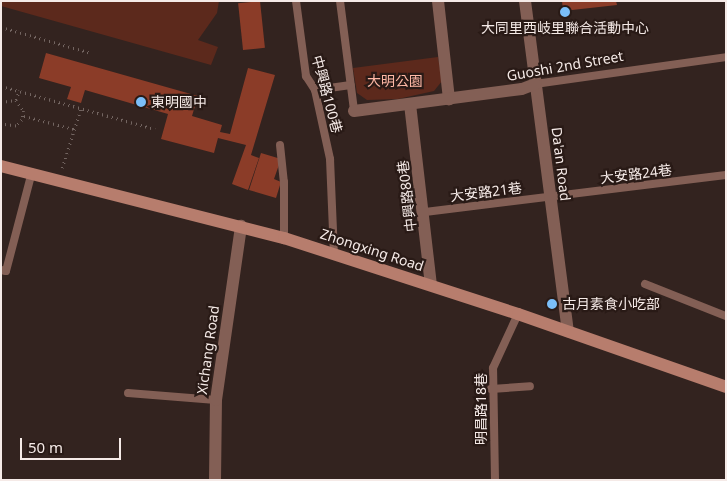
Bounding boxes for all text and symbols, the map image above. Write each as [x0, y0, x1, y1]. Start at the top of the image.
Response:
marker: 大同里西岐里聯合活動中心 [559, 6, 571, 18]
place label: 大同里西岐里聯合活動中心 [481, 20, 649, 36]
street label: Guoshi 2nd Street [505, 47, 625, 85]
street label: 中興路100巷 [309, 53, 345, 135]
park label: 大明公園 [367, 73, 423, 89]
place label: 東明國中 [151, 94, 207, 110]
marker: 東明國中 [135, 96, 147, 108]
street label: Da'an Road [548, 126, 574, 202]
street label: 中興路80巷 [394, 159, 420, 233]
street label: 大安路24巷 [599, 161, 673, 187]
street label: 大安路21巷 [449, 179, 523, 205]
street label: Zhongxing Road [318, 225, 426, 275]
place label: 古月素食小吃部 [562, 296, 660, 312]
marker: 古月素食小吃部 [546, 298, 558, 310]
street label: Xichang Road [193, 304, 223, 396]
street label: 明昌路18巷 [473, 373, 489, 445]
scale bar [22, 428, 124, 460]
text: 50 m [28, 437, 63, 457]

